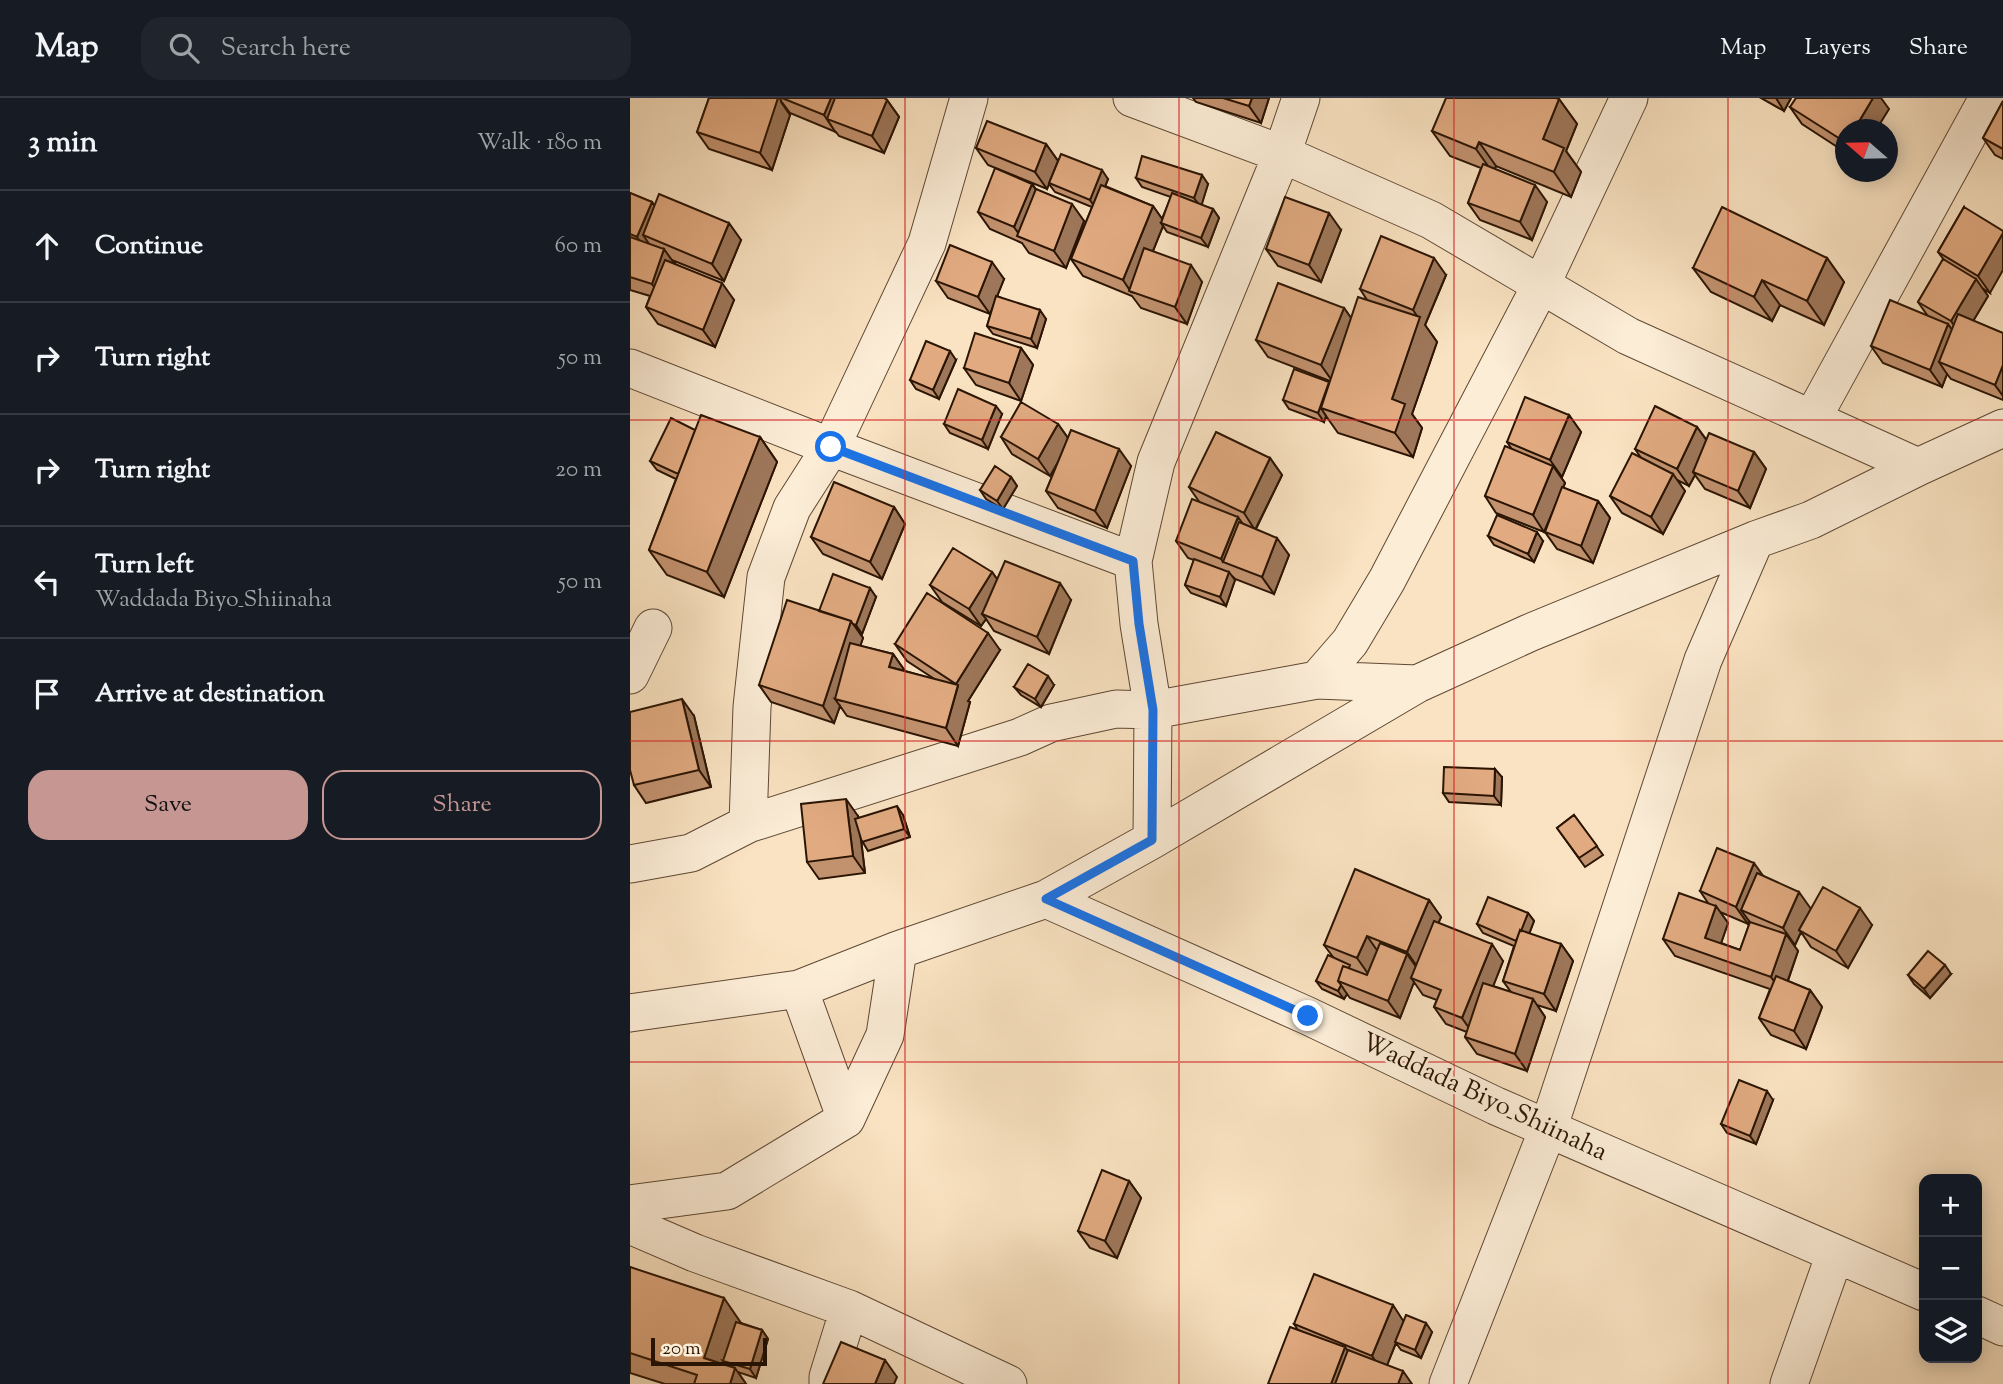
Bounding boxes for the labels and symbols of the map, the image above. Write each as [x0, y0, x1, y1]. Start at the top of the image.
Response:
north arrow [1835, 119, 1898, 182]
route start [815, 431, 846, 462]
route end [1292, 1000, 1323, 1031]
street label: Waddada Biyo_Shiinaha [1355, 1025, 1613, 1171]
scale bar [651, 1335, 766, 1367]

